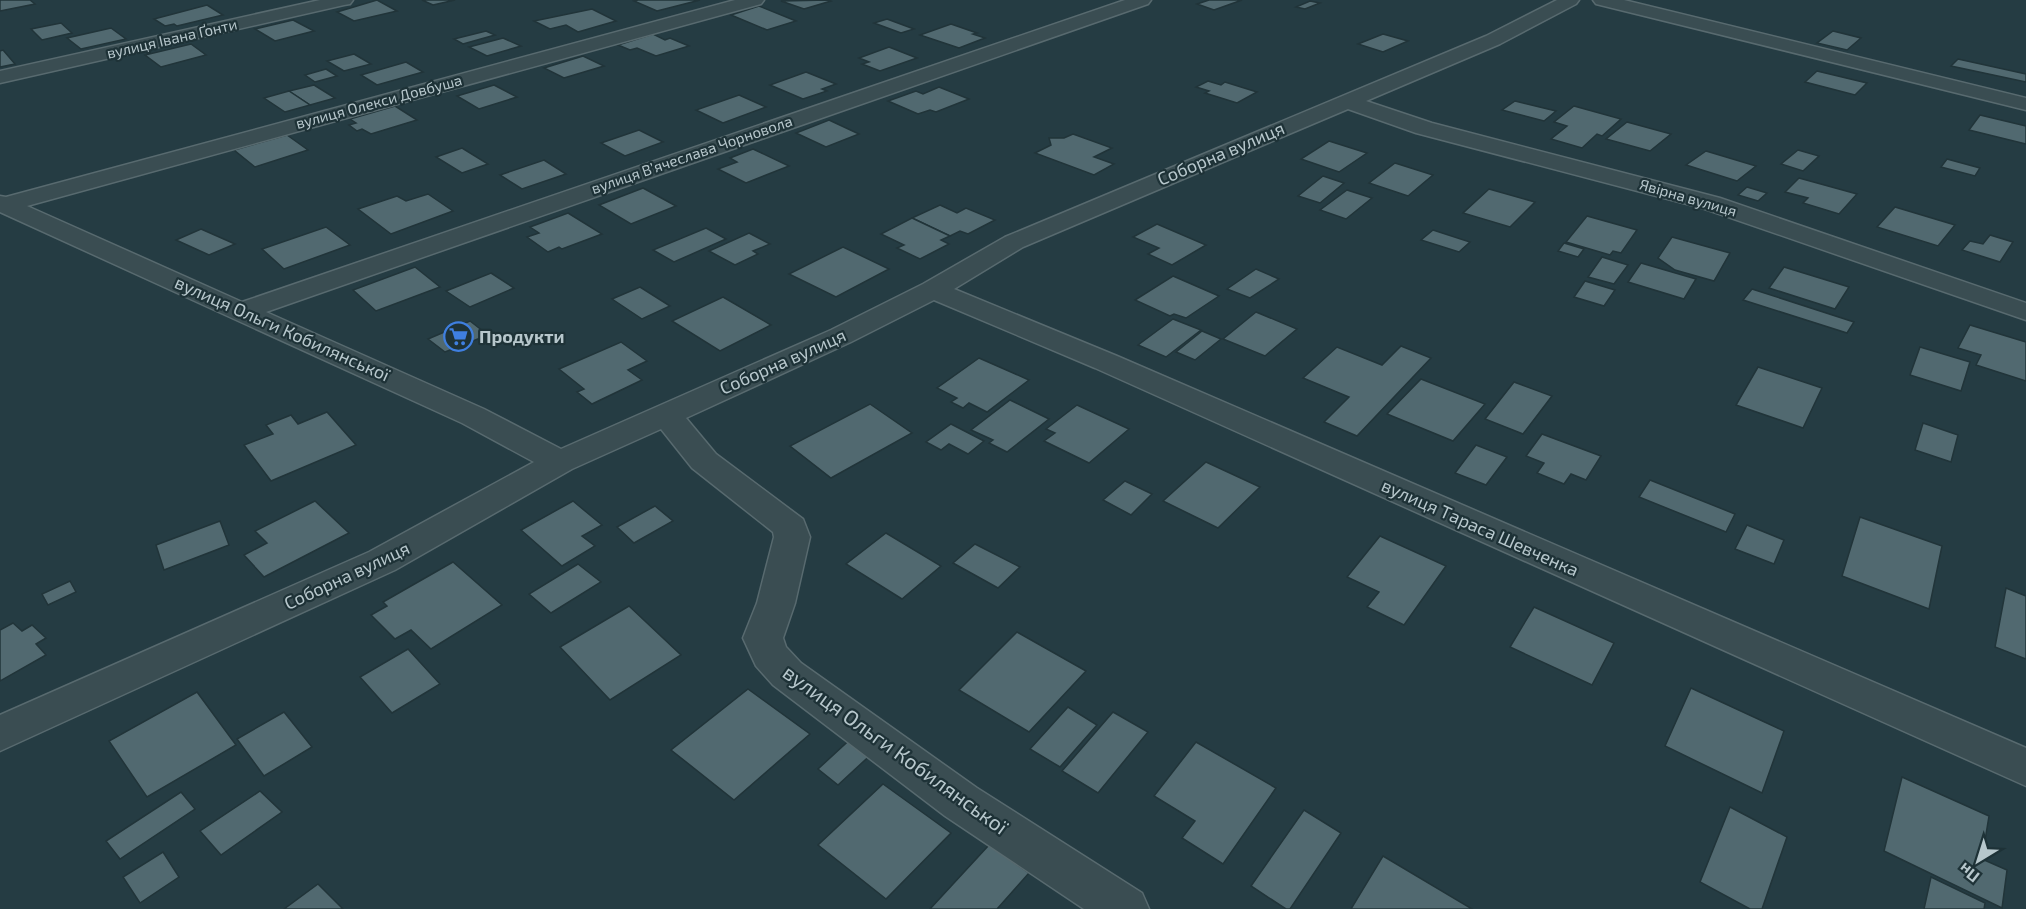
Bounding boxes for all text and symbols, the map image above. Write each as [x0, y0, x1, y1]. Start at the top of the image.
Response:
street label: вулиця Івана Ґонти [105, 14, 239, 63]
street label: вулиця Олекси Довбуша [294, 70, 464, 133]
street label: вулиця Вʼячеслава Чорновола [589, 111, 795, 198]
street label: Соборна вулиця [1154, 116, 1287, 190]
street label: Явірна вулиця [1637, 175, 1739, 220]
street label: вулиця Ольги Кобилянської [172, 271, 394, 386]
supermarket icon: Продукти [442, 321, 474, 353]
street label: Соборна вулиця [716, 323, 849, 399]
place label: Продукти [479, 325, 564, 347]
street label: вулиця Тараса Шевченка [1378, 474, 1582, 581]
street label: Соборна вулиця [280, 536, 413, 614]
street label: вулиця Ольги Кобилянської [778, 659, 1014, 840]
north arrow [1948, 831, 2008, 891]
text: Пн [1954, 859, 1983, 887]

